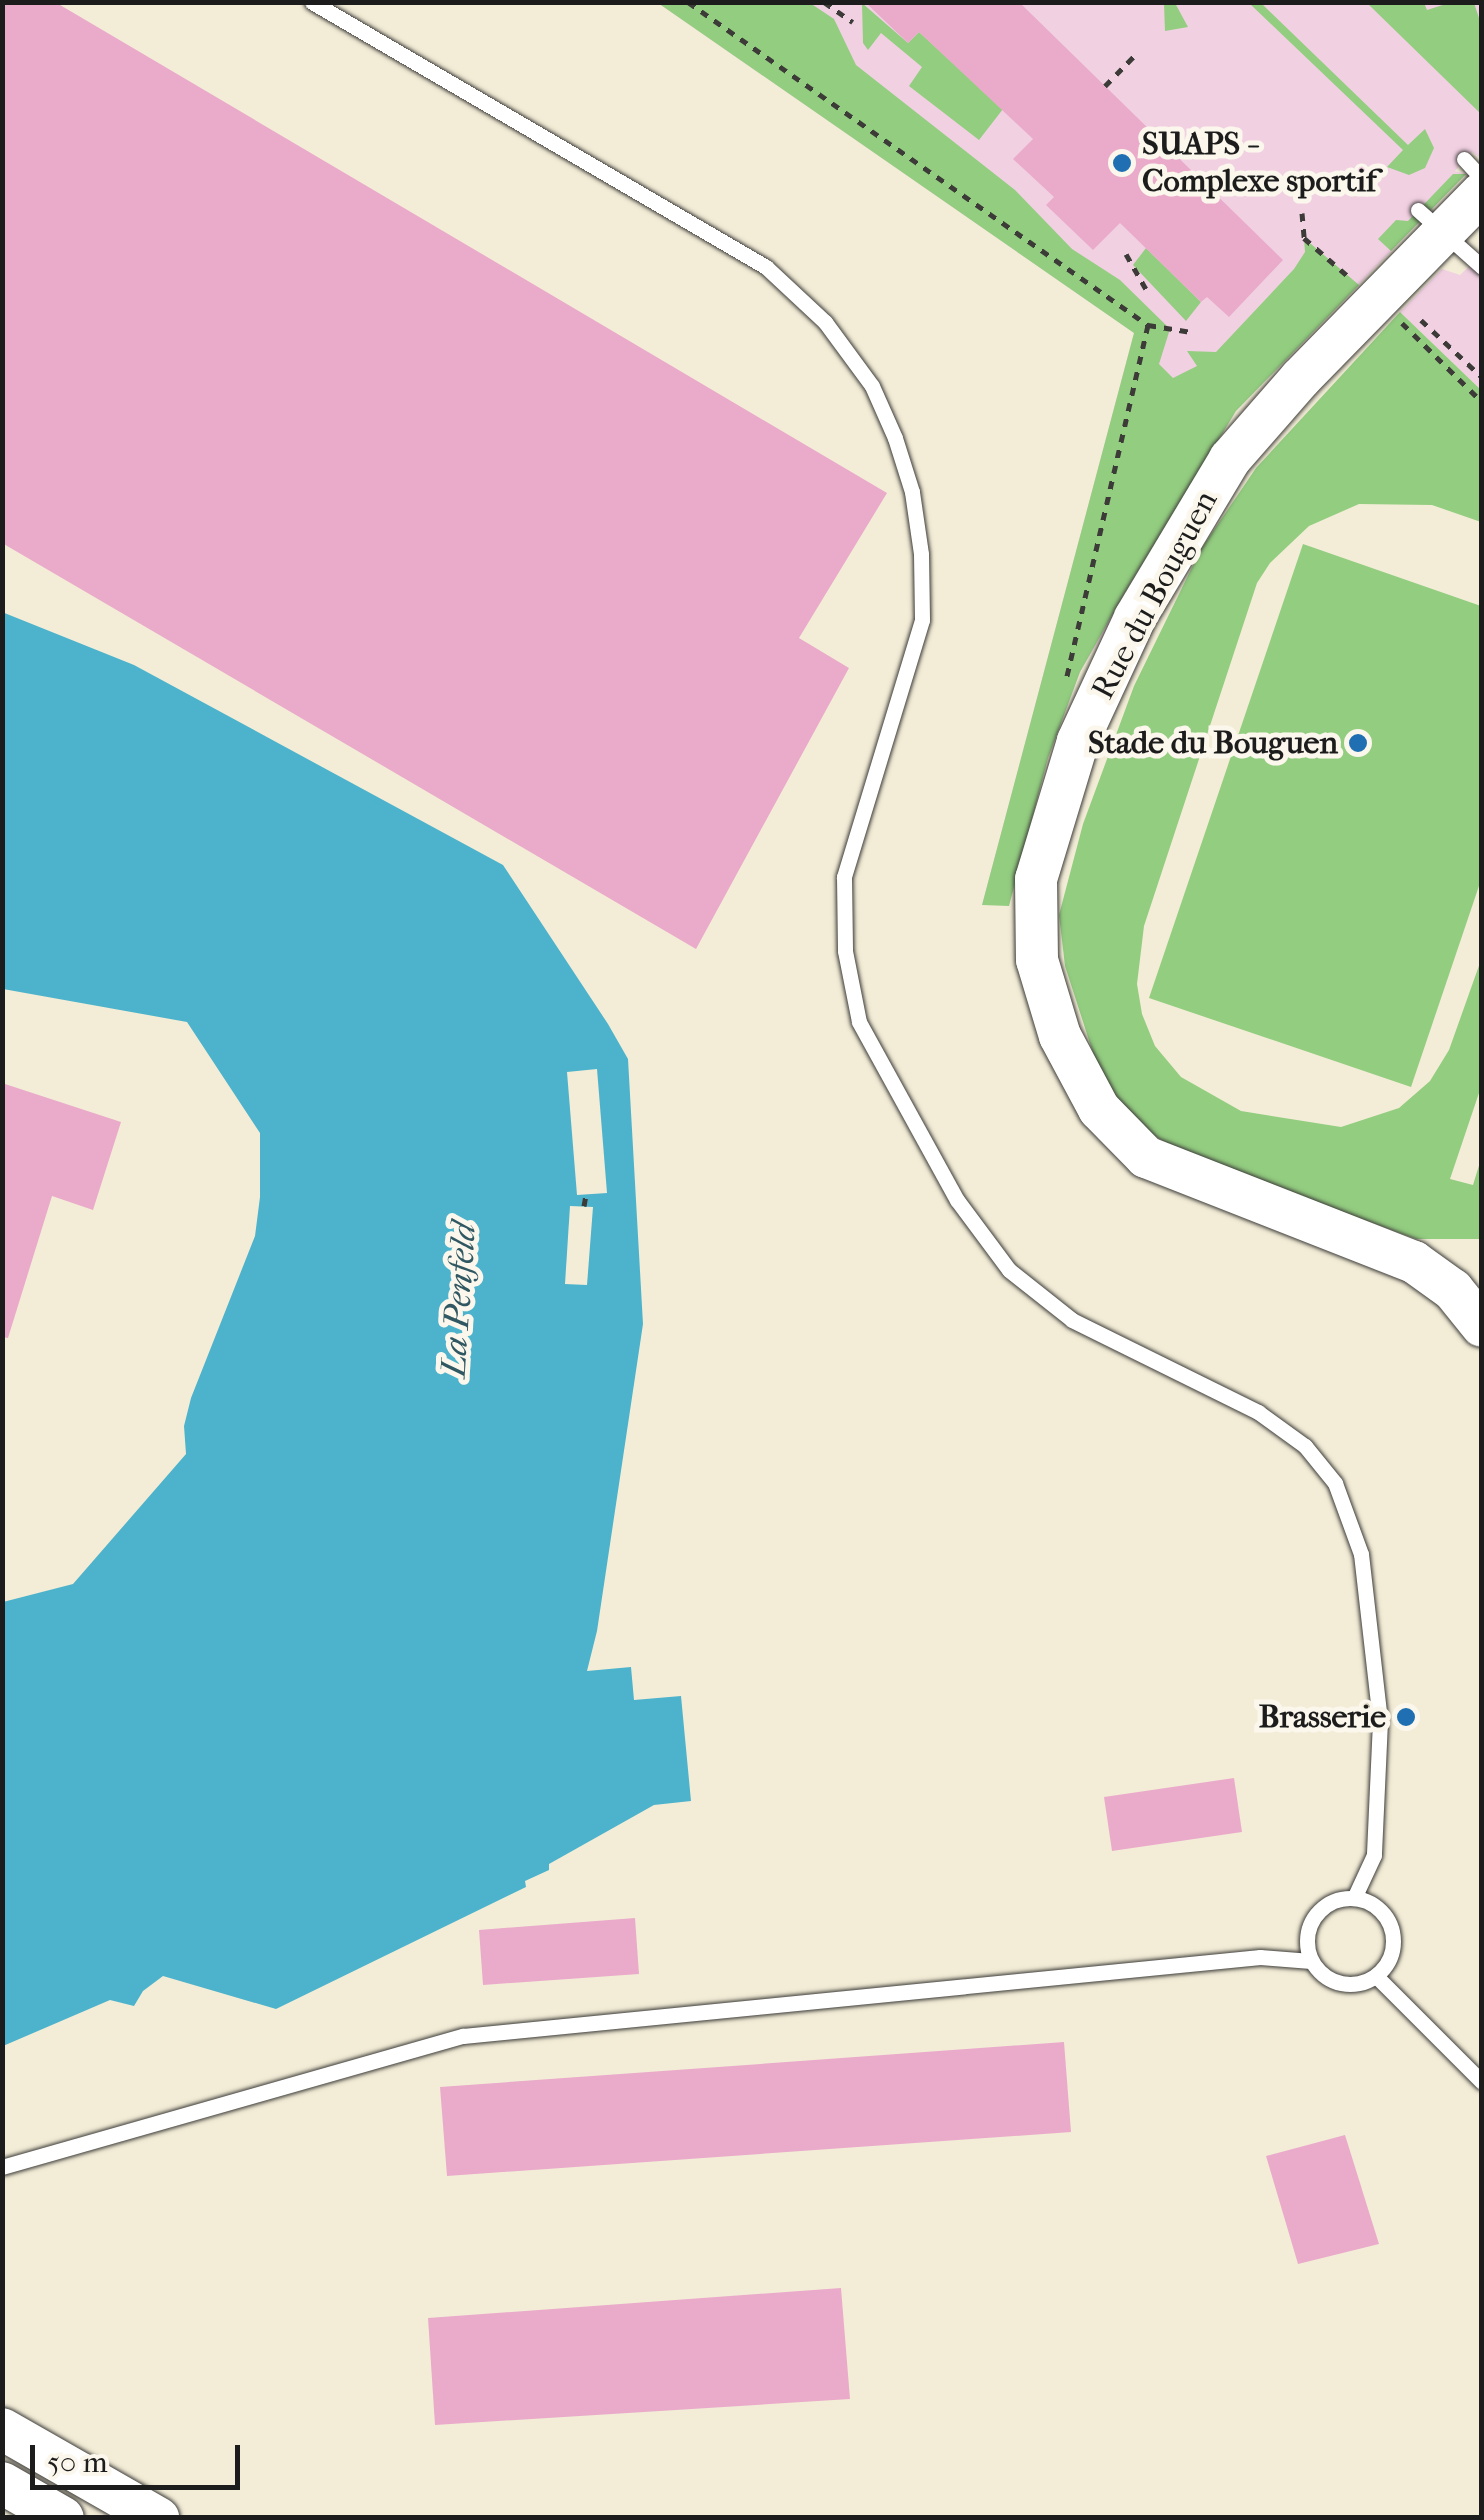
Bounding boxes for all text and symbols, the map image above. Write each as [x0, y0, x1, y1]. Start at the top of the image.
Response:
place label: SUAPS - Complexe sportif [1142, 126, 1377, 201]
marker: SUAPS - Complexe sportif [1111, 152, 1133, 174]
street label: Rue du Bouguen [1084, 484, 1226, 706]
place label: Stade du Bouguen [1088, 724, 1338, 762]
marker: Stade du Bouguen [1347, 732, 1369, 754]
water label: La Penfeld [433, 1221, 485, 1379]
place label: Brasserie [1259, 1698, 1386, 1736]
marker: Brasserie [1395, 1706, 1417, 1728]
scale bar [35, 2425, 245, 2487]
text: 50 m [47, 2445, 108, 2480]

